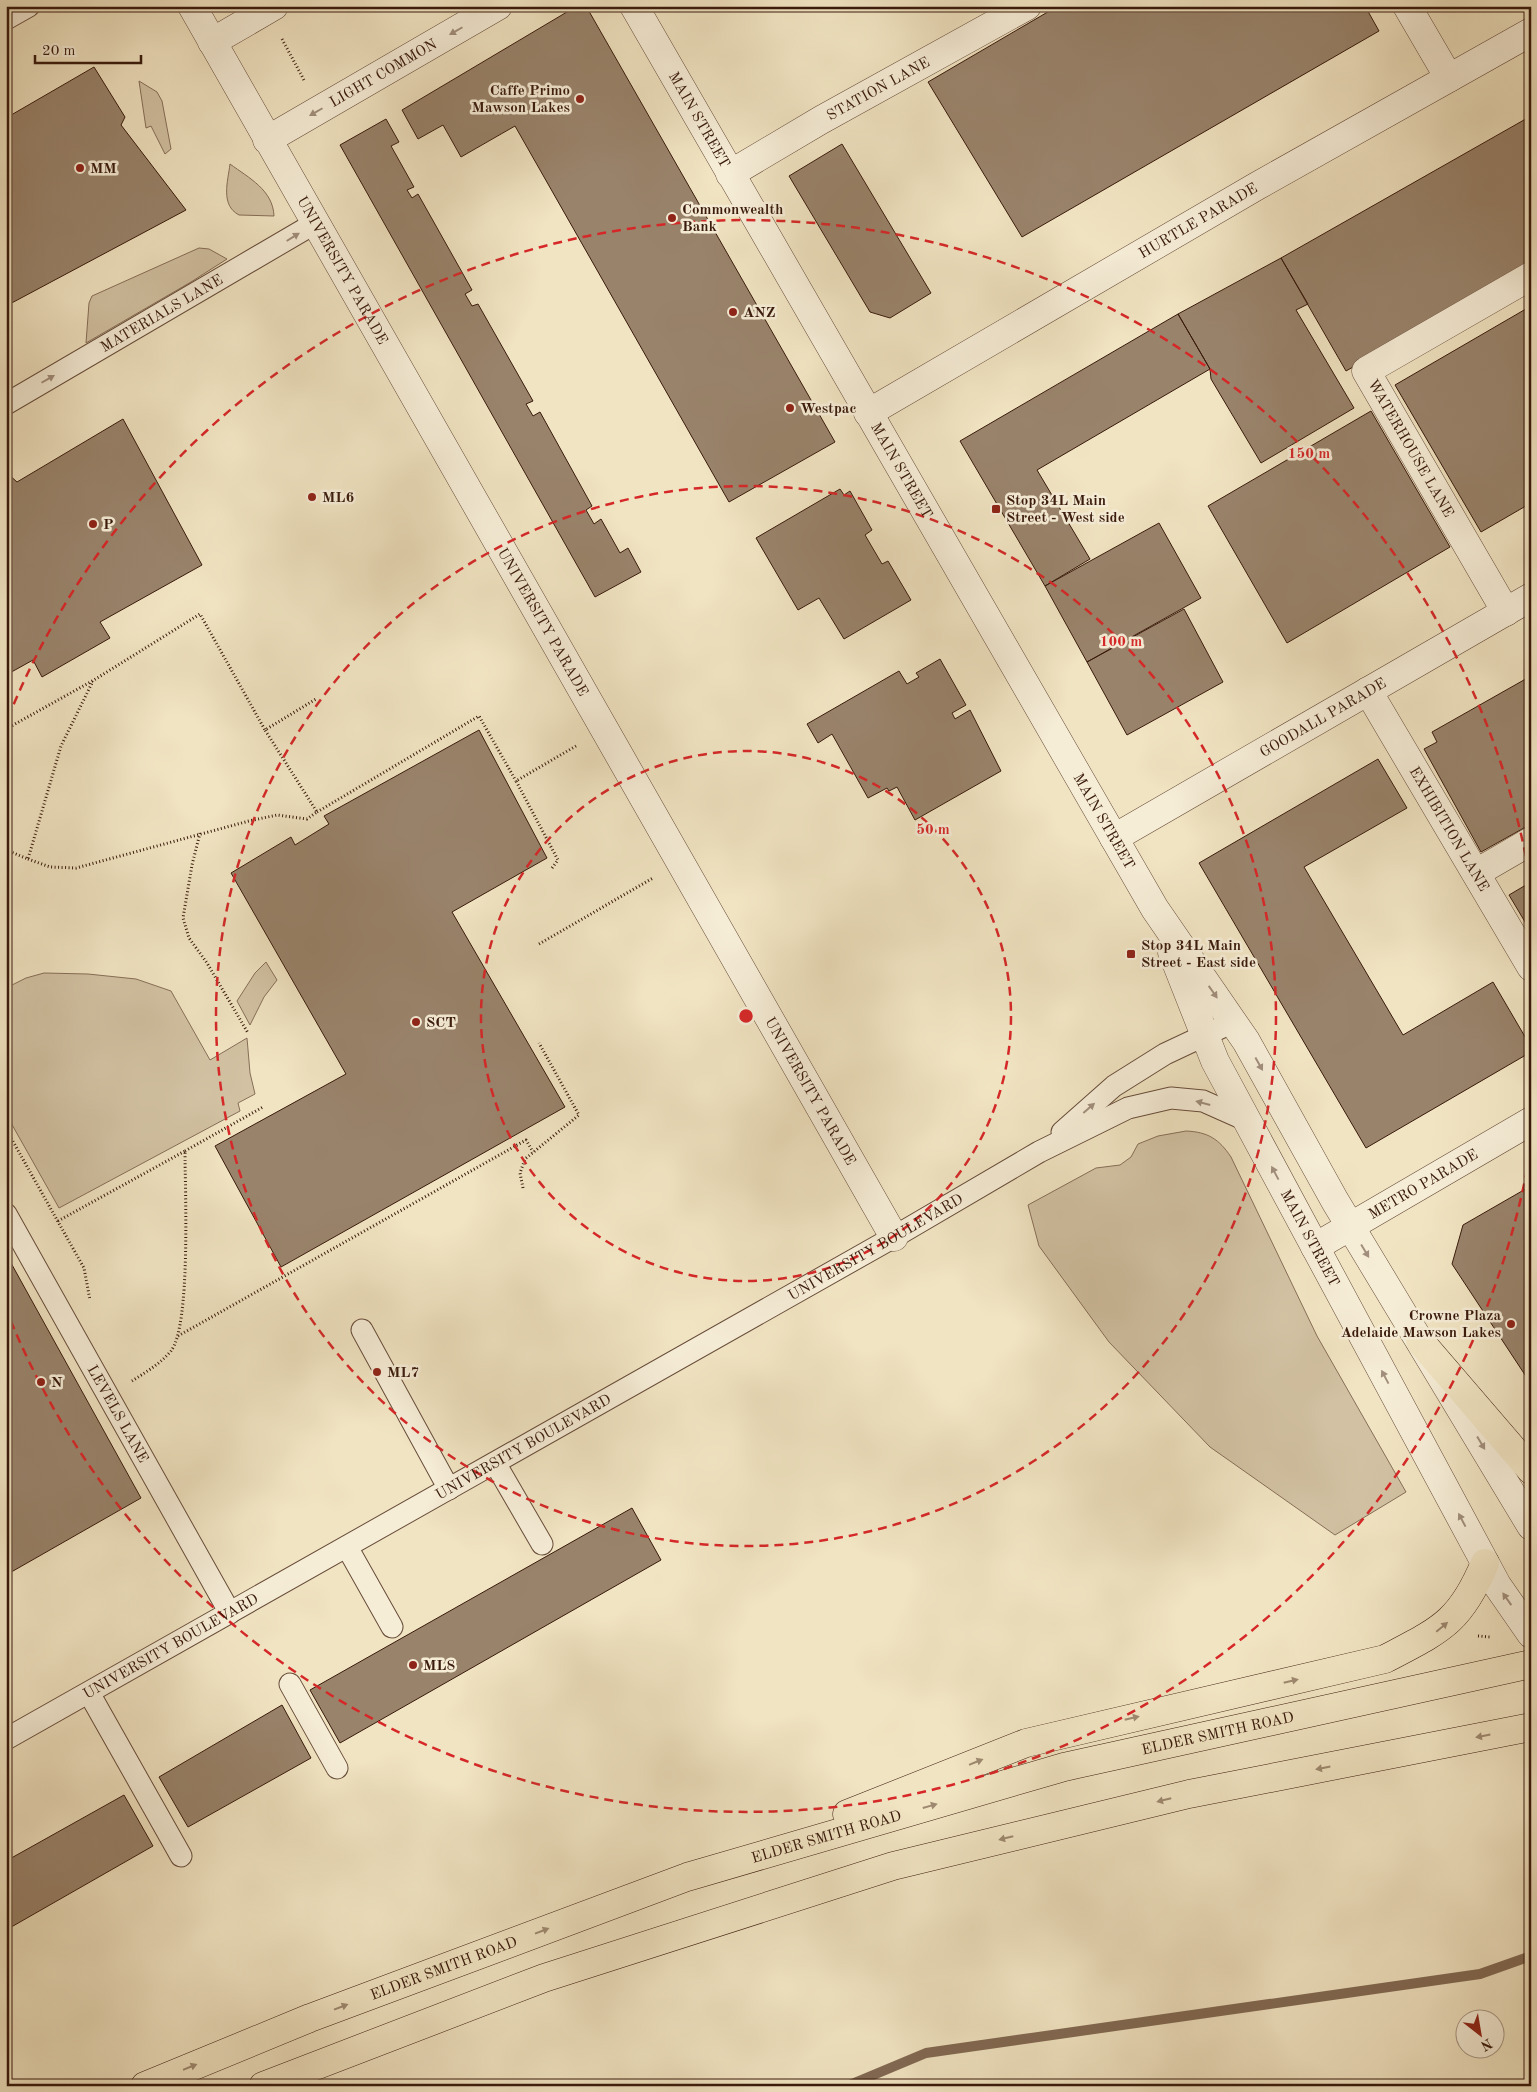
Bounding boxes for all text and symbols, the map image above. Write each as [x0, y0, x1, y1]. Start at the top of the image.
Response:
one-way arrow [450, 26, 463, 35]
scale bar [35, 32, 141, 64]
street label: LIGHT COMMON [327, 37, 440, 111]
text: 20 m [42, 44, 76, 59]
street label: STATION LANE [825, 55, 933, 124]
street label: MAIN STREET [665, 70, 732, 171]
place label: Caffe Primo Mawson Lakes [472, 84, 570, 116]
marker: Caffe Primo Mawson Lakes [574, 93, 586, 105]
one-way arrow [309, 108, 322, 117]
marker: MM [74, 162, 86, 174]
place label: MM [90, 162, 117, 177]
street label: HURTLE PARADE [1137, 181, 1261, 262]
street label: UNIVERSITY PARADE [293, 194, 389, 347]
place label: Commonwealth Bank [682, 203, 783, 235]
marker: Commonwealth Bank [666, 212, 678, 224]
one-way arrow [287, 233, 300, 242]
street label: MATERIALS LANE [98, 273, 226, 356]
marker: ANZ [727, 306, 739, 318]
place label: ANZ [743, 306, 776, 321]
one-way arrow [42, 375, 55, 384]
street label: WATERHOUSE LANE [1364, 377, 1455, 520]
marker: Westpac [784, 402, 796, 414]
place label: Westpac [800, 402, 857, 417]
street label: MAIN STREET [867, 421, 934, 522]
text: 150 m [1288, 447, 1330, 462]
marker: ML6 [306, 491, 318, 503]
place label: ML6 [322, 491, 354, 506]
place label: Stop 34L Main Street - West side [1006, 494, 1125, 526]
marker: Stop 34L Main Street - West side [990, 503, 1002, 515]
marker: P [87, 518, 99, 530]
place label: P [103, 518, 114, 533]
street label: UNIVERSITY PARADE [494, 546, 590, 699]
text: 100 m [1100, 635, 1142, 650]
street label: GOODALL PARADE [1258, 676, 1389, 761]
street label: EXHIBITION LANE [1406, 765, 1491, 894]
street label: MAIN STREET [1069, 771, 1136, 872]
text: 50 m [916, 823, 950, 838]
place label: Stop 34L Main Street - East side [1141, 939, 1256, 971]
marker: Stop 34L Main Street - East side [1125, 948, 1137, 960]
one-way arrow [1208, 985, 1217, 999]
centre of rings [737, 1007, 755, 1025]
street label: UNIVERSITY PARADE [761, 1015, 858, 1168]
marker: SCT [410, 1016, 422, 1028]
place label: SCT [426, 1016, 456, 1031]
one-way arrow [1254, 1057, 1263, 1071]
one-way arrow [1195, 1098, 1210, 1106]
one-way arrow [1083, 1102, 1095, 1114]
street label: METRO PARADE [1366, 1148, 1481, 1223]
one-way arrow [1271, 1165, 1279, 1180]
street label: MAIN STREET [1277, 1187, 1341, 1290]
street label: UNIVERSITY BOULEVARD [786, 1192, 966, 1304]
one-way arrow [1361, 1244, 1370, 1257]
place label: Crowne Plaza Adelaide Mawson Lakes [1341, 1309, 1501, 1341]
marker: Crowne Plaza Adelaide Mawson Lakes [1505, 1318, 1517, 1330]
street label: LEVELS LANE [83, 1363, 150, 1466]
marker: ML7 [371, 1366, 383, 1378]
place label: ML7 [387, 1366, 419, 1381]
one-way arrow [1381, 1370, 1389, 1385]
marker: N [35, 1376, 47, 1388]
place label: N [51, 1376, 63, 1391]
street label: UNIVERSITY BOULEVARD [434, 1393, 614, 1503]
one-way arrow [1476, 1436, 1485, 1449]
one-way arrow [1458, 1513, 1466, 1528]
street label: UNIVERSITY BOULEVARD [81, 1592, 262, 1703]
one-way arrow [1502, 1592, 1512, 1606]
one-way arrow [1435, 1622, 1448, 1633]
marker: ML8 [407, 1659, 419, 1671]
place label: ML8 [423, 1659, 455, 1674]
one-way arrow [1283, 1677, 1298, 1685]
street label: ELDER SMITH ROAD [1140, 1711, 1295, 1759]
one-way arrow [1125, 1714, 1140, 1722]
one-way arrow [1474, 1733, 1490, 1741]
one-way arrow [969, 1758, 984, 1766]
one-way arrow [1315, 1764, 1331, 1772]
one-way arrow [1157, 1796, 1172, 1804]
one-way arrow [922, 1801, 937, 1809]
street label: ELDER SMITH ROAD [750, 1809, 903, 1867]
one-way arrow [999, 1834, 1014, 1842]
one-way arrow [535, 1927, 550, 1935]
street label: ELDER SMITH ROAD [369, 1935, 519, 2004]
one-way arrow [334, 2003, 349, 2011]
north arrow [1454, 2010, 1504, 2060]
text: N [1478, 2036, 1494, 2053]
one-way arrow [183, 2063, 197, 2071]

